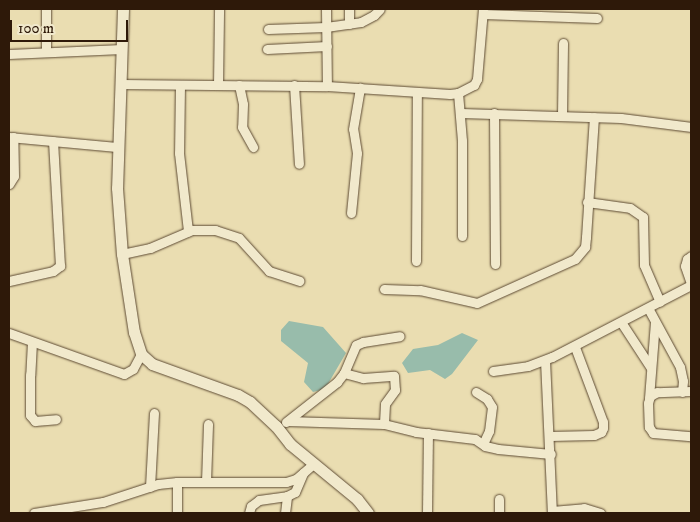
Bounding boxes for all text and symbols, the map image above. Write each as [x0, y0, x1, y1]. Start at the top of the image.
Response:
scale bar [12, 10, 130, 42]
text: 100 m [18, 19, 54, 38]

